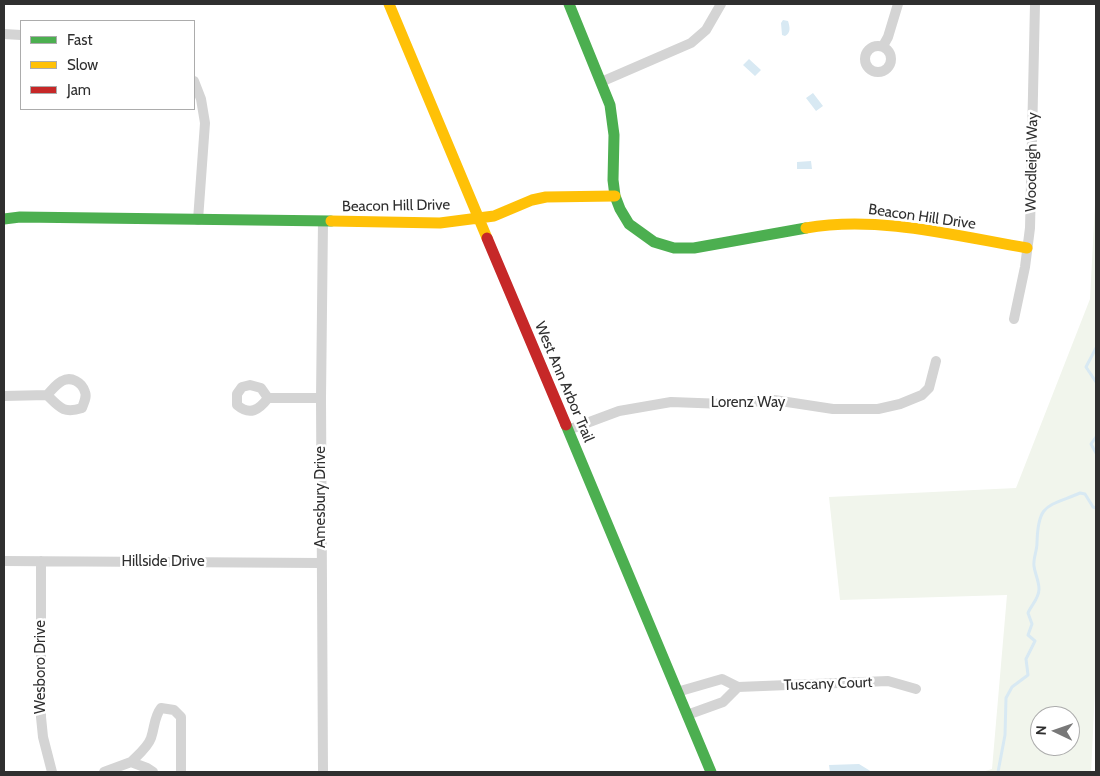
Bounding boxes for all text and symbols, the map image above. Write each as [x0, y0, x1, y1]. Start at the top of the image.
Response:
legend [20, 20, 195, 110]
text: Fast [67, 31, 92, 49]
text: Slow [67, 56, 98, 74]
text: Jam [67, 81, 91, 99]
street label: Woodleigh Way [1022, 112, 1042, 212]
street label: Beacon Hill Drive [342, 196, 450, 216]
street label: Beacon Hill Drive [867, 201, 977, 233]
street label: West Ann Arbor Trail [530, 319, 598, 445]
street label: Lorenz Way [711, 394, 785, 412]
street label: Amesbury Drive [312, 446, 330, 548]
street label: Hillside Drive [121, 553, 205, 571]
street label: Wesboro Drive [32, 620, 50, 714]
street label: Tuscany Court [783, 673, 873, 695]
north arrow [1030, 706, 1080, 756]
text: N [1032, 725, 1050, 736]

